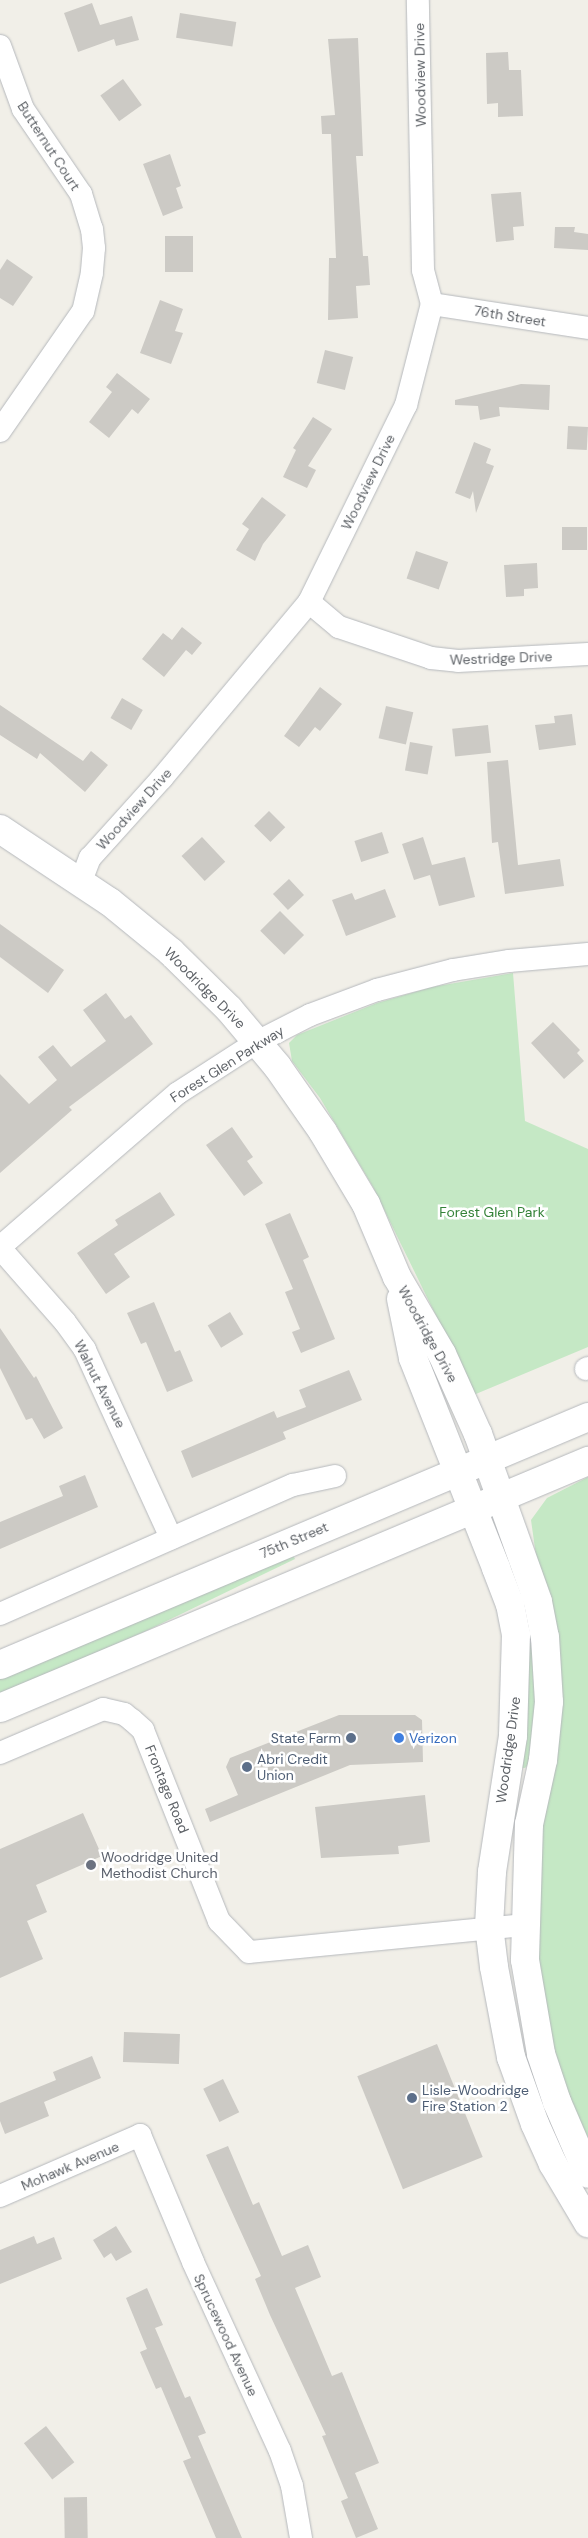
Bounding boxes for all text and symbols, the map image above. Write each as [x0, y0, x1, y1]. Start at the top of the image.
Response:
street label: Woodview Drive [411, 23, 429, 127]
street label: Butternut Court [14, 98, 84, 194]
street label: 76th Street [473, 302, 547, 330]
street label: Woodview Drive [338, 431, 398, 533]
street label: Westridge Drive [449, 648, 553, 668]
street label: Woodview Drive [93, 765, 175, 853]
street label: Woodridge Drive [161, 944, 249, 1032]
street label: Forest Glen Parkway [167, 1022, 287, 1106]
park label: Forest Glen Park [439, 1204, 545, 1220]
street label: Woodridge Drive [394, 1283, 462, 1385]
street label: Walnut Avenue [71, 1337, 129, 1431]
street label: 75th Street [257, 1518, 331, 1562]
street label: Woodridge Drive [492, 1695, 524, 1805]
place label: State Farm [271, 1730, 341, 1746]
place label: Verizon [409, 1730, 457, 1746]
marker: State Farm [345, 1732, 357, 1744]
marker: Verizon [393, 1732, 405, 1744]
street label: Frontage Road [142, 1742, 192, 1836]
place label: Abri Credit Union [257, 1751, 328, 1784]
marker: Abri Credit Union [241, 1761, 253, 1773]
place label: Woodridge United Methodist Church [101, 1849, 218, 1881]
marker: Woodridge United Methodist Church [85, 1859, 97, 1871]
place label: Lisle-Woodridge Fire Station 2 [422, 2082, 529, 2114]
marker: Lisle-Woodridge Fire Station 2 [406, 2092, 418, 2104]
street label: Mohawk Avenue [19, 2138, 121, 2194]
street label: Sprucewood Avenue [190, 2271, 262, 2399]

